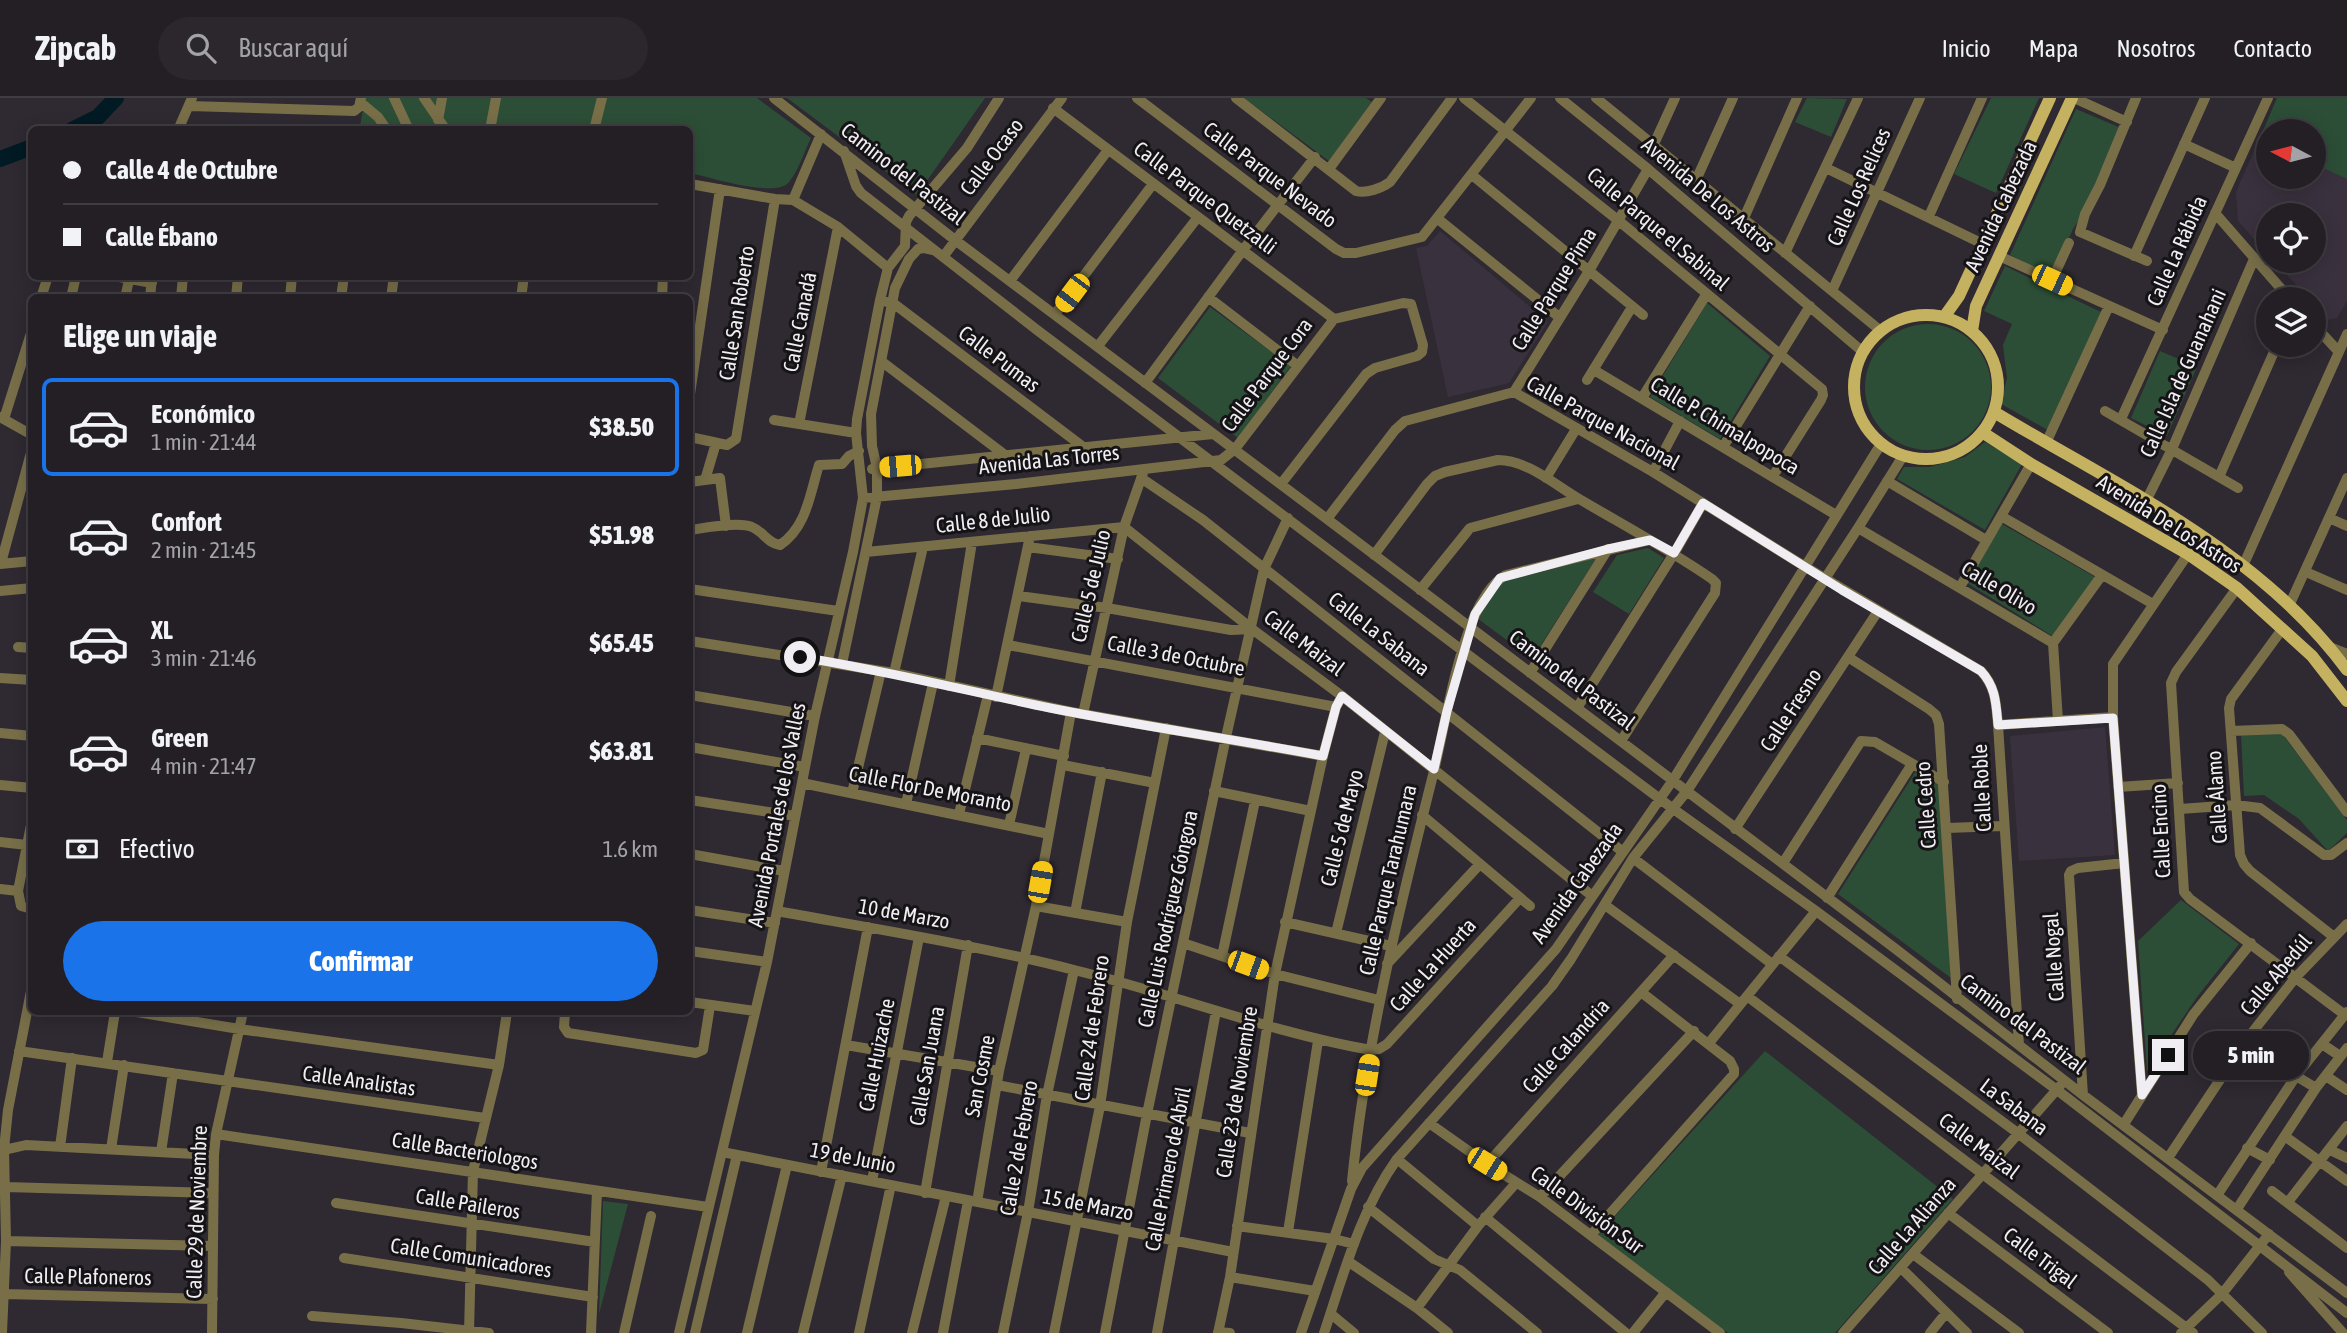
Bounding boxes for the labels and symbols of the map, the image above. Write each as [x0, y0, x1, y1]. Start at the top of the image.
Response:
street label: Calle Ocaso [955, 113, 1028, 199]
street label: Calle Parque Nevado [1199, 116, 1342, 232]
street label: Camino del Pastizal [837, 117, 971, 229]
north arrow [2256, 119, 2326, 189]
street label: Calle Los Relices [1822, 124, 1895, 249]
street label: Avenida De Los Astros [1638, 132, 1780, 257]
street label: Calle Parque Quetzalli [1130, 136, 1282, 259]
street label: Avenida Cabezada [1959, 136, 2041, 275]
street label: Calle Parque el Sabinal [1583, 162, 1735, 295]
street label: Calle La Rábida [2141, 192, 2211, 309]
street label: Calle Parque Pima [1506, 223, 1601, 354]
street label: Calle San Roberto [714, 244, 758, 382]
car [2029, 262, 2076, 298]
street label: Calle Canadá [778, 270, 820, 374]
car [1051, 270, 1094, 316]
street label: Calle Isla de Guanahani [2134, 285, 2230, 461]
street label: Calle Parque Cora [1216, 313, 1317, 436]
street label: Calle Pumas [954, 320, 1045, 396]
street label: Calle Parque Nacional [1523, 370, 1684, 474]
street label: Calle P. Chimalpopoca [1647, 371, 1804, 479]
street label: Avenida Las Torres [977, 440, 1120, 478]
car [879, 454, 922, 478]
street label: Avenida De Los Astros [2093, 469, 2246, 577]
street label: Calle 8 de Julio [935, 501, 1051, 537]
street label: Calle 5 de Julio [1065, 527, 1115, 644]
street label: Calle Olivo [1958, 555, 2041, 619]
street label: Calle La Sabana [1324, 586, 1435, 680]
street label: Calle Maizal [1260, 604, 1350, 680]
street label: Camino del Pastizal [1505, 624, 1640, 734]
street label: Calle 3 de Octubre [1105, 630, 1247, 680]
route start [784, 641, 816, 673]
street label: Calle Fresno [1755, 664, 1826, 755]
street label: Avenida Portales de los Valles [742, 701, 810, 929]
street label: Calle Roble [1967, 744, 1995, 833]
street label: Calle Álamo [2201, 750, 2231, 844]
street label: Calle Flor De Moranto [847, 761, 1013, 816]
street label: Calle Cedro [1910, 761, 1940, 850]
street label: Calle 5 de Mayo [1315, 767, 1367, 889]
street label: Calle Parque Tarahumara [1353, 782, 1421, 977]
street label: Calle Encino [2146, 783, 2174, 879]
street label: Calle Luis Rodríguez Góngora [1132, 808, 1202, 1030]
street label: Avenida Cabezada [1526, 818, 1627, 947]
car [1027, 859, 1054, 905]
street label: 10 de Marzo [857, 893, 952, 933]
street label: Calle Nogal [2038, 912, 2068, 1002]
street label: Calle La Huerta [1384, 913, 1480, 1016]
street label: Calle Abedúl [2235, 929, 2316, 1020]
car [1225, 948, 1272, 982]
street label: Calle 24 de Febrero [1069, 953, 1113, 1102]
street label: Camino del Pastizal [1956, 968, 2091, 1078]
street label: Calle Calandria [1517, 993, 1614, 1097]
street label: Calle Huizache [853, 996, 899, 1113]
street label: Calle San Juana [904, 1004, 948, 1127]
street label: Calle 23 de Noviembre [1211, 1004, 1261, 1179]
callout: 5 min [2192, 1030, 2308, 1080]
street label: San Cosme [959, 1033, 999, 1119]
route end [2152, 1039, 2184, 1071]
car [1354, 1053, 1381, 1097]
street label: Calle Analistas [301, 1060, 417, 1100]
street label: La Sabana [1976, 1073, 2053, 1140]
street label: Calle 2 de Febrero [994, 1078, 1042, 1217]
street label: Calle Primero de Abril [1139, 1084, 1195, 1253]
street label: Calle Maizal [1935, 1107, 2025, 1183]
street label: Calle 29 de Noviembre [181, 1125, 211, 1299]
street label: Calle Bacteriologos [390, 1127, 540, 1173]
street label: 19 de Junio [808, 1137, 898, 1177]
car [1464, 1144, 1511, 1184]
street label: Calle División Sur [1527, 1160, 1649, 1258]
street label: Calle La Alianza [1862, 1172, 1960, 1279]
street label: Calle Paileros [414, 1183, 522, 1223]
street label: 15 de Marzo [1041, 1183, 1136, 1225]
street label: Calle Trigal [1999, 1222, 2082, 1293]
street label: Calle Comunicadores [389, 1232, 553, 1282]
street label: Calle Plafoneros [24, 1263, 152, 1289]

